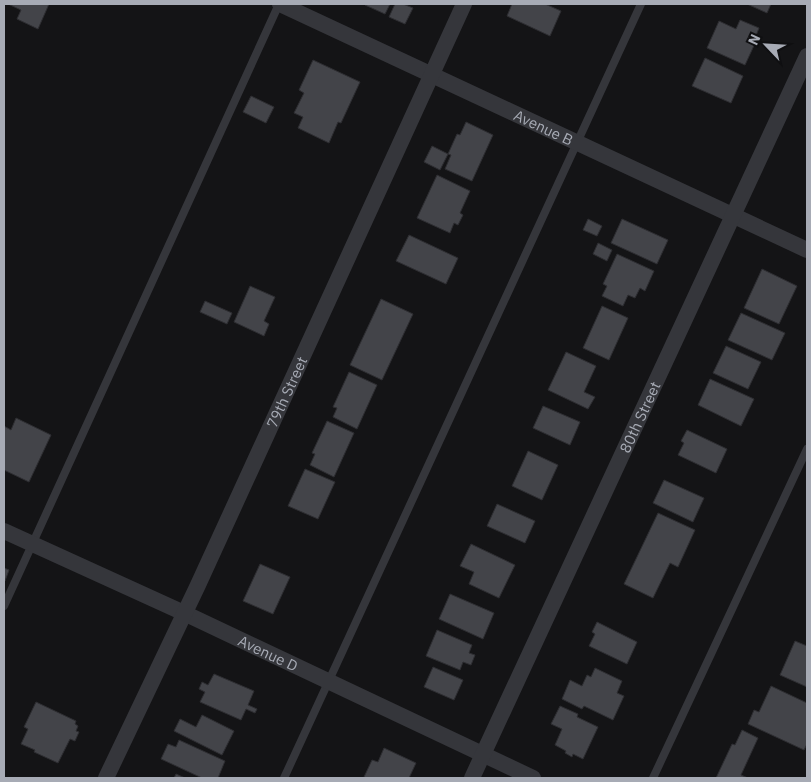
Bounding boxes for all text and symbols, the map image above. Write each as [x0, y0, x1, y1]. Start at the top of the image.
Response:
north arrow [741, 20, 791, 70]
text: N [744, 31, 765, 48]
street label: Avenue B [511, 105, 576, 149]
street label: 79th Street [262, 353, 311, 431]
street label: 80th Street [615, 378, 664, 456]
street label: Avenue D [235, 631, 301, 675]

